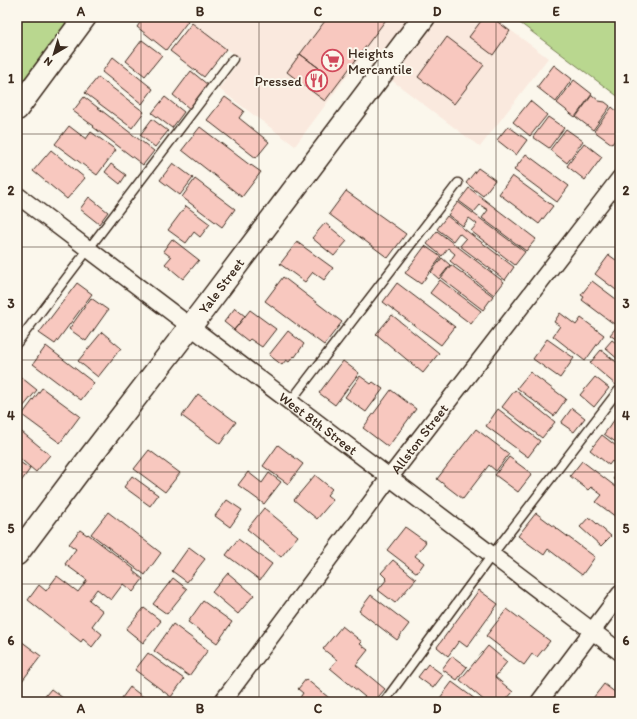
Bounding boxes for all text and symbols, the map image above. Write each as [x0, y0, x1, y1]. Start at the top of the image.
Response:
text: A [76, 4, 86, 19]
text: B [196, 4, 205, 19]
text: C [314, 4, 323, 19]
text: D [433, 4, 442, 19]
text: E [552, 4, 560, 19]
north arrow [34, 34, 74, 74]
place label: Heights Mercantile [348, 45, 412, 78]
supermarket icon: Heights Mercantile [319, 48, 345, 74]
text: N [41, 54, 55, 69]
restaurant icon: Pressed [304, 68, 330, 94]
text: 1 [8, 71, 14, 86]
text: 1 [623, 71, 629, 86]
place label: Pressed [255, 73, 302, 90]
text: 2 [8, 183, 15, 198]
text: 2 [623, 183, 630, 198]
street label: Yale Street [195, 255, 248, 317]
text: 3 [7, 296, 15, 311]
text: 3 [622, 296, 630, 311]
street label: West 8th Street [275, 389, 360, 459]
street label: Allston Street [388, 401, 452, 477]
text: 4 [7, 408, 15, 423]
text: 4 [622, 408, 630, 423]
text: 5 [8, 521, 15, 536]
text: 5 [623, 521, 630, 536]
text: 6 [8, 633, 15, 648]
text: 6 [623, 633, 630, 648]
text: A [76, 701, 86, 716]
text: B [196, 701, 205, 716]
text: C [314, 701, 323, 716]
text: D [433, 701, 442, 716]
text: E [552, 701, 560, 716]

